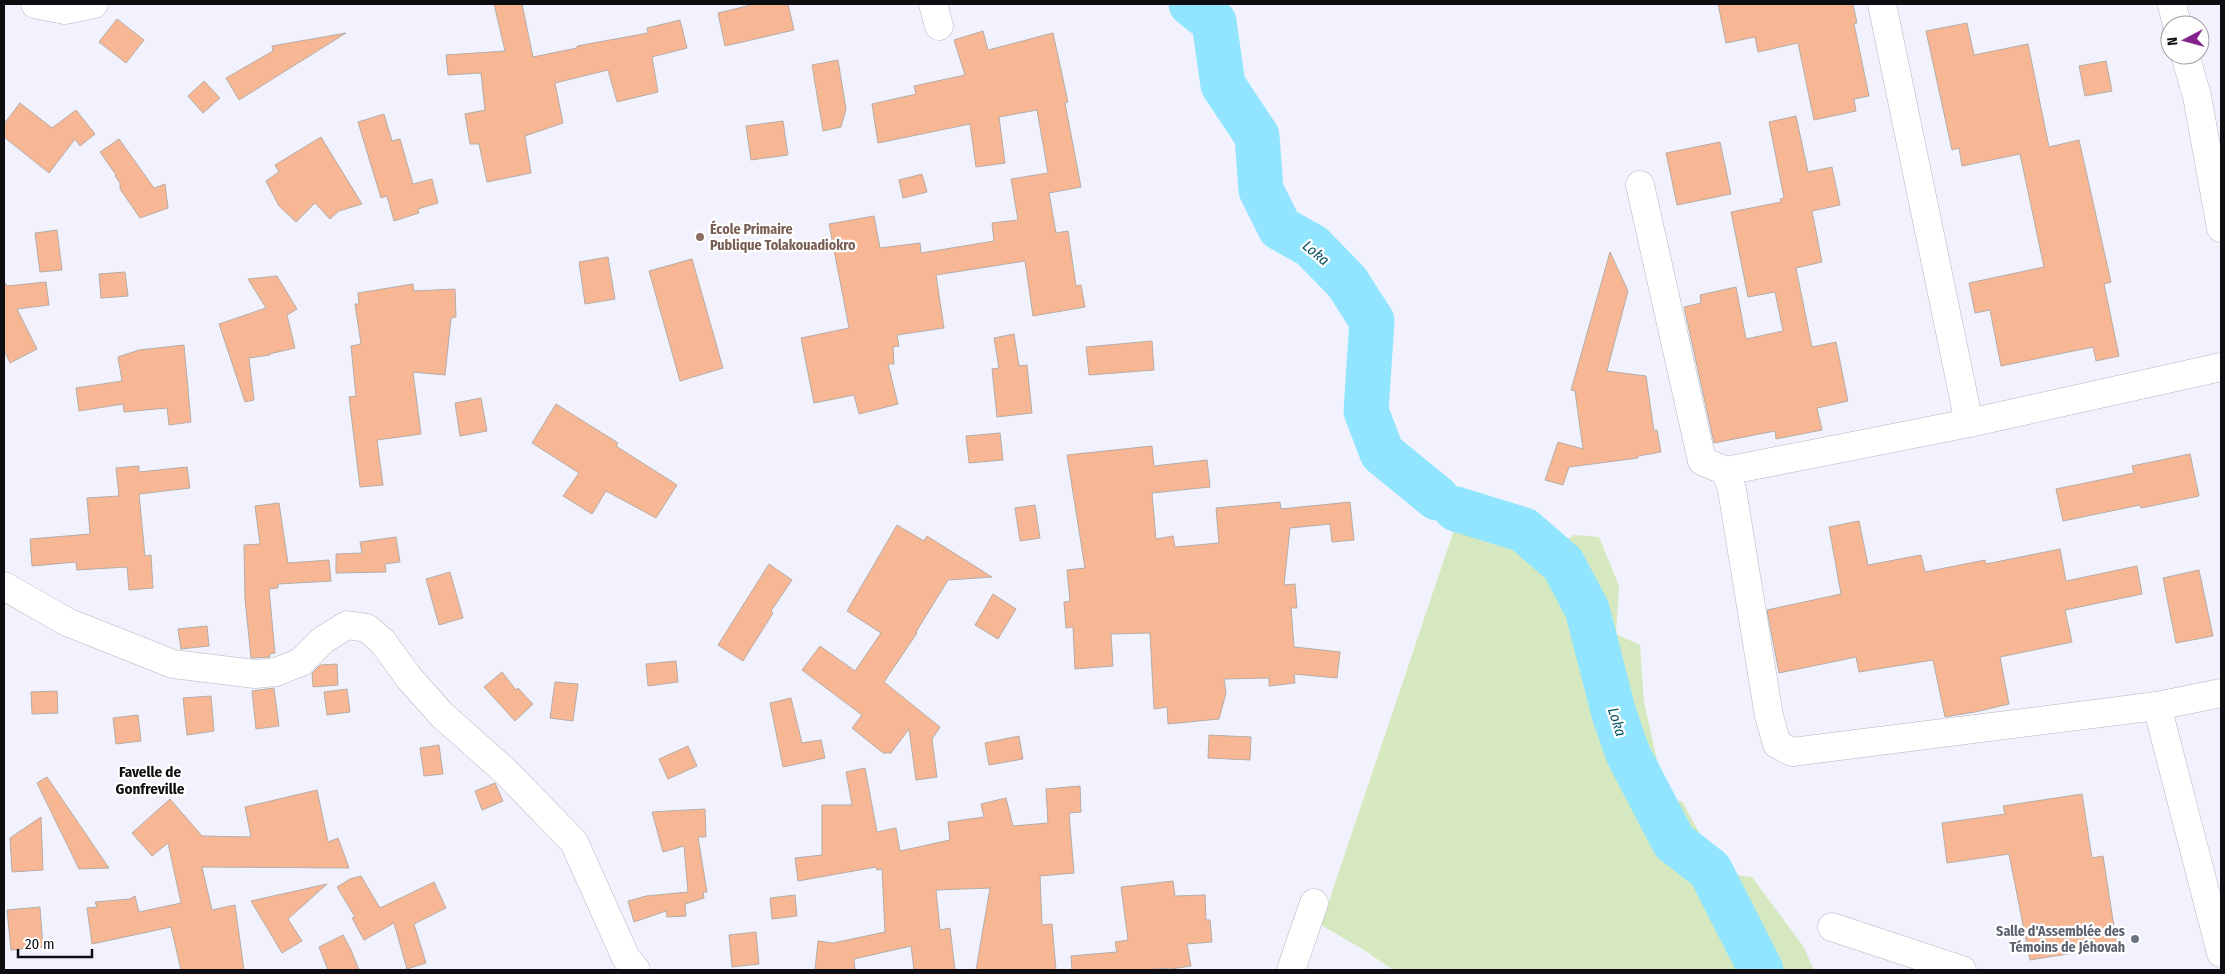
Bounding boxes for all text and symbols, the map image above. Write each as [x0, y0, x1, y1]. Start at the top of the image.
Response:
north arrow [2160, 15, 2210, 65]
text: N [2164, 36, 2181, 46]
place label: École Primaire Publique Tolakouadiokro [710, 220, 856, 254]
marker: École Primaire Publique Tolakouadiokro [694, 231, 706, 243]
water label: Loka [1299, 237, 1333, 269]
water label: Loka [1604, 705, 1630, 739]
district label: Favelle de Gonfreville [116, 763, 185, 798]
place label: Salle d'Assemblée des Témoins de Jéhovah [1996, 923, 2125, 956]
scale bar [18, 926, 91, 958]
marker: Salle d'Assemblée des Témoins de Jéhovah [2129, 933, 2141, 945]
text: 20 m [25, 935, 55, 953]

